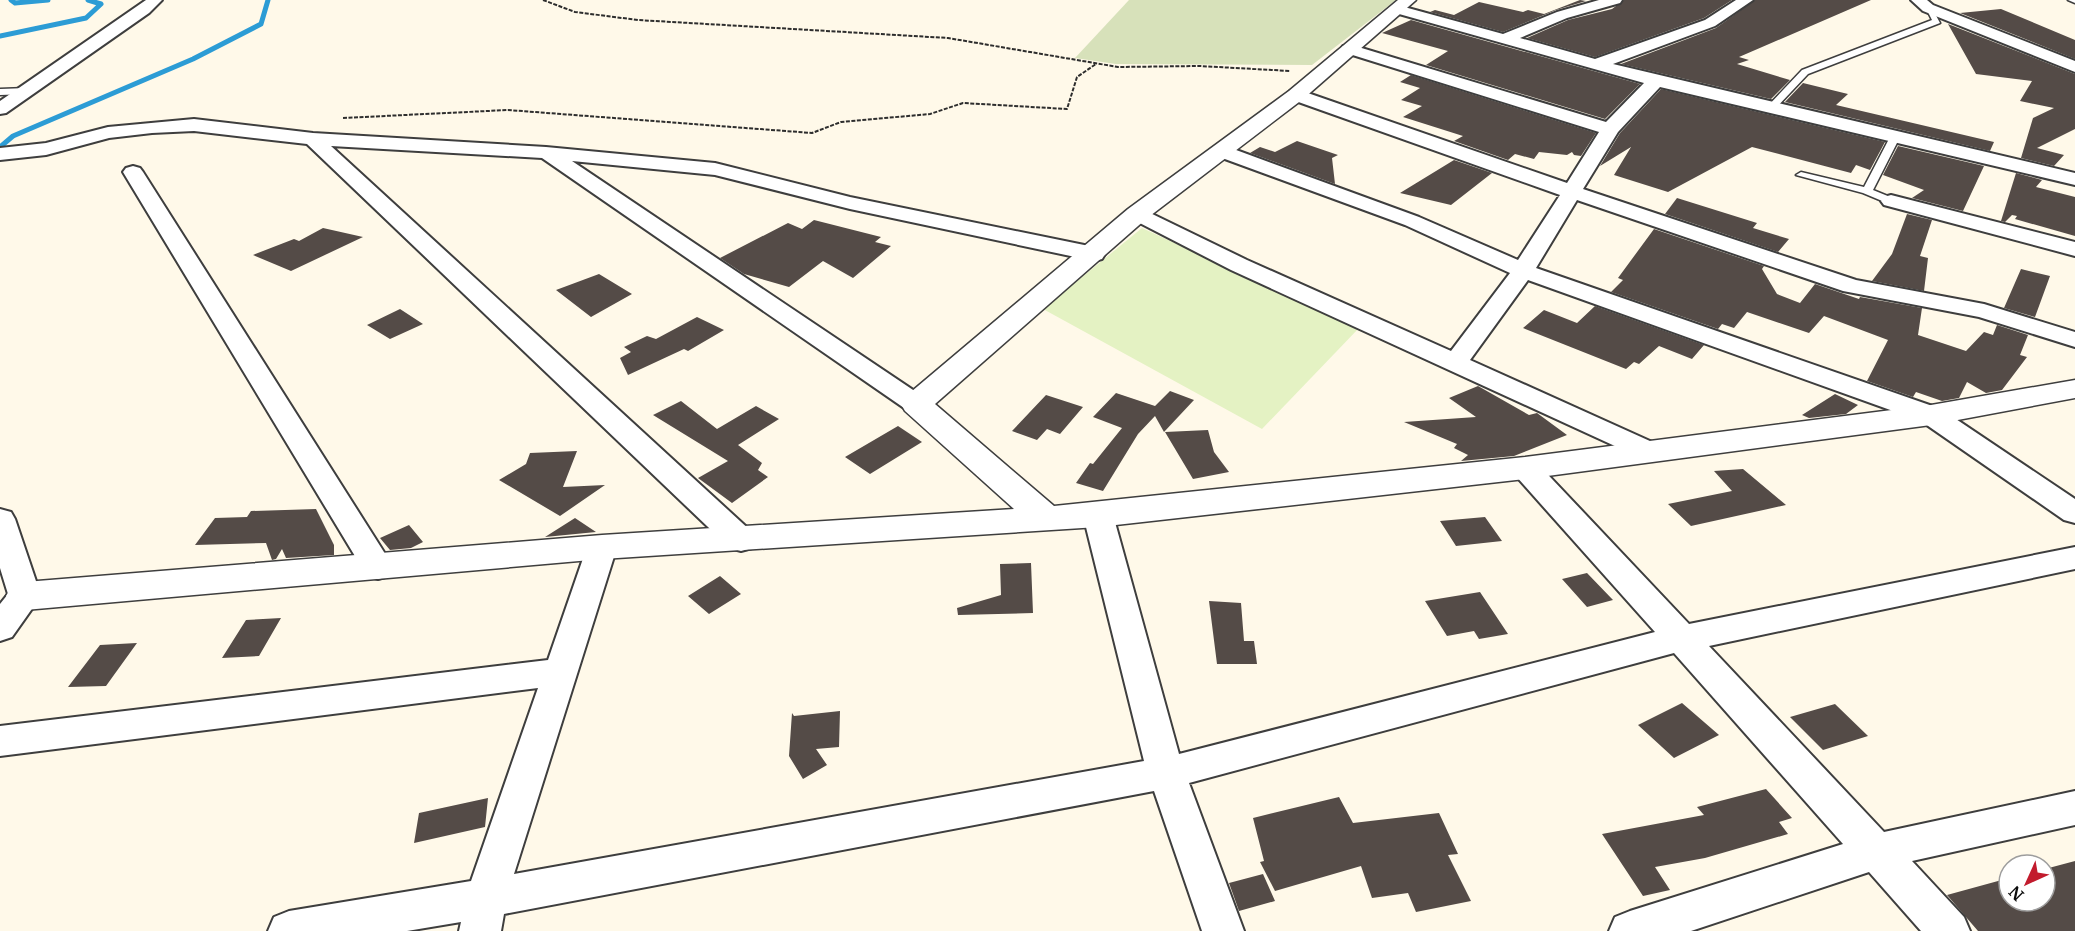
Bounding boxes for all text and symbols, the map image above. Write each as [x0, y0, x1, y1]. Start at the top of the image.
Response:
north arrow [1997, 853, 2057, 913]
text: N [2005, 882, 2028, 905]

